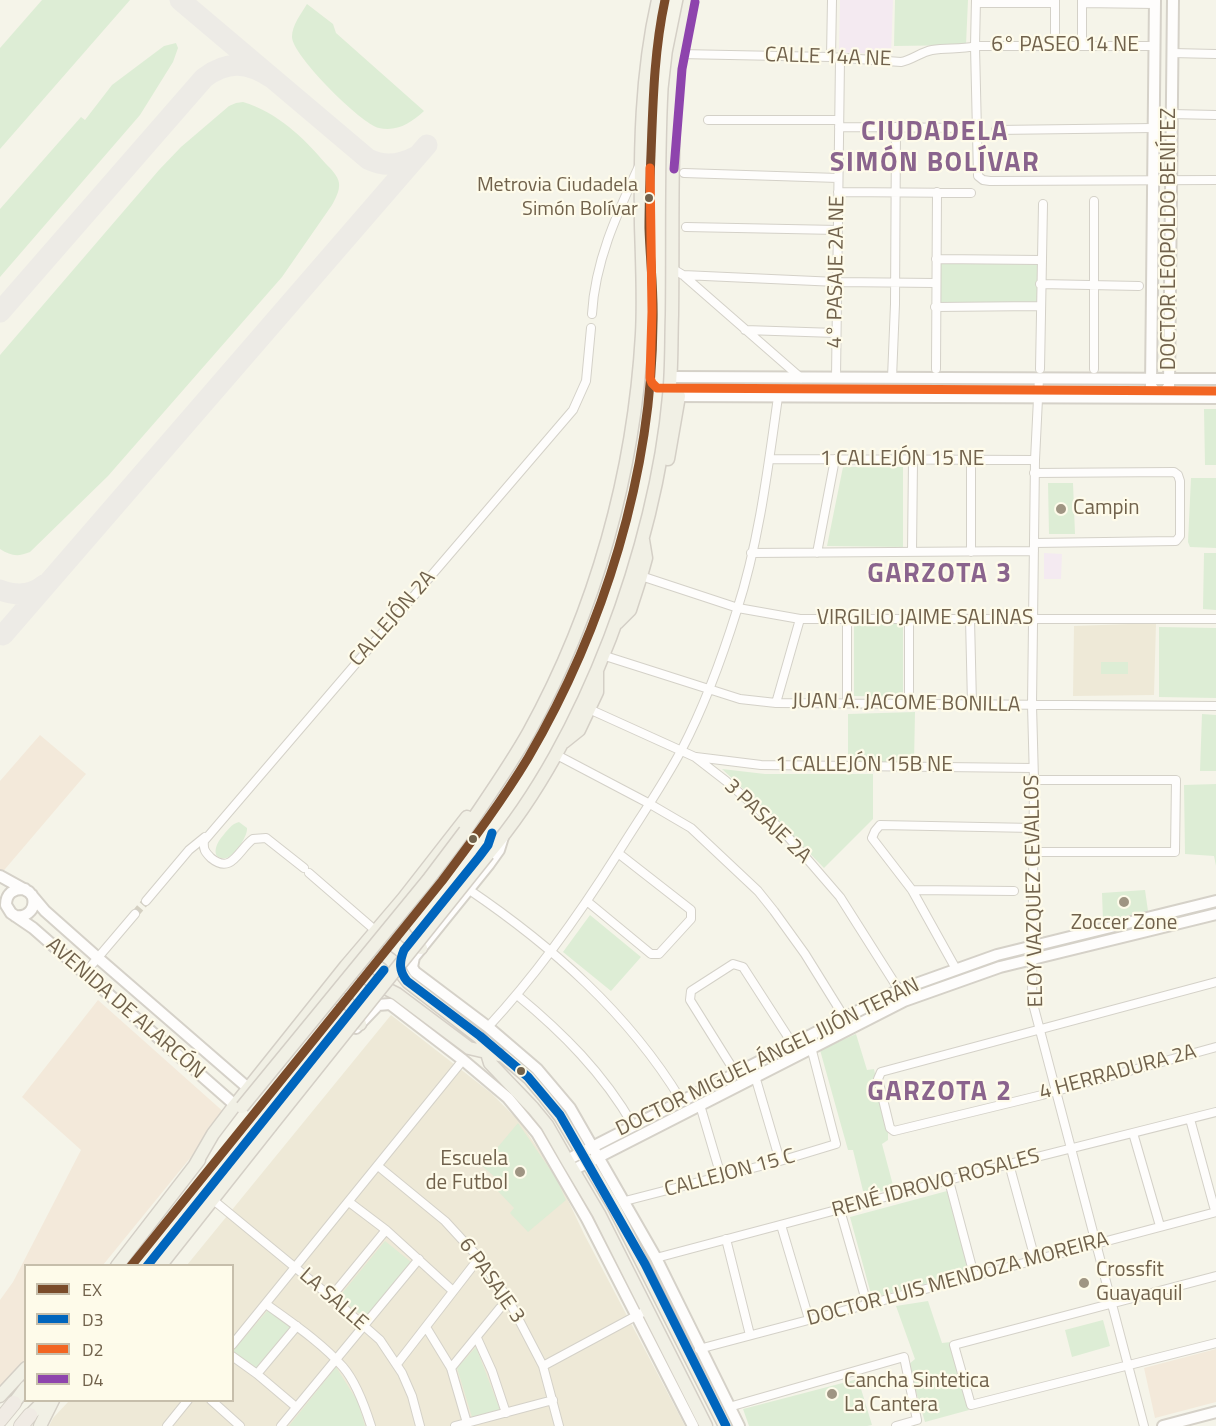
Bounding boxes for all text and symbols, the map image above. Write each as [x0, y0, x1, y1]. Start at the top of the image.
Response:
street label: 6° PASEO 14 NE [991, 33, 1139, 59]
street label: CALLE 14A NE [764, 43, 892, 73]
street label: DOCTOR LEOPOLDO BENÍTEZ [1157, 108, 1183, 370]
district label: CIUDADELA SIMÓN BOLÍVAR [830, 117, 1040, 180]
place label: Metrovia Ciudadela Simón Bolívar [477, 174, 638, 221]
marker: Metrovia Ciudadela Simón Bolívar [643, 192, 655, 204]
street label: 4° PASAJE 2A NE [823, 195, 851, 349]
street label: 1 CALLEJÓN 15 NE [820, 447, 984, 473]
place label: Campin [1073, 496, 1139, 522]
marker: Campin [1054, 502, 1068, 516]
district label: GARZOTA 3 [867, 559, 1013, 591]
street label: CALLEJÓN 2A [345, 566, 441, 672]
street label: VIRGILIO JAIME SALINAS [817, 606, 1033, 632]
street label: JUAN A. JACOME BONILLA [792, 689, 1020, 719]
street label: 1 CALLEJÓN 15B NE [775, 753, 953, 779]
street label: 3 PASAJE 2A [718, 774, 816, 870]
street label: ELOY VAZQUEZ CEVALLOS [1020, 774, 1050, 1008]
unlabelled marker [467, 833, 479, 845]
marker: Zoccer Zone [1117, 895, 1131, 909]
place label: Zoccer Zone [1071, 911, 1177, 937]
street label: AVENIDA DE ALARCÓN [40, 933, 210, 1085]
street label: DOCTOR MIGUEL ÁNGEL JIJÓN TERÁN [612, 973, 924, 1143]
street label: 4 HERRADURA 2A [1037, 1040, 1199, 1106]
unlabelled marker [515, 1065, 527, 1077]
district label: GARZOTA 2 [867, 1077, 1013, 1109]
street label: CALLEJON 15 C [662, 1144, 798, 1204]
street label: RENÉ IDROVO ROSALES [829, 1144, 1043, 1224]
place label: Escuela de Futbol [425, 1147, 508, 1197]
marker: Escuela de Futbol [513, 1165, 527, 1179]
street label: DOCTOR LUIS MENDOZA MOREIRA [805, 1228, 1111, 1332]
street label: 6 PASAJE 3 [453, 1234, 529, 1328]
place label: Crossfit Guayaquil [1096, 1258, 1183, 1308]
street label: LA SALLE [294, 1263, 372, 1337]
legend [24, 1264, 234, 1402]
text: EX [82, 1276, 102, 1303]
marker: Crossfit Guayaquil [1077, 1276, 1091, 1290]
text: D3 [82, 1306, 104, 1333]
text: D2 [82, 1336, 104, 1363]
text: D4 [82, 1366, 104, 1393]
place label: Cancha Sintetica La Cantera [844, 1369, 990, 1419]
marker: Cancha Sintetica La Cantera [825, 1387, 839, 1401]

